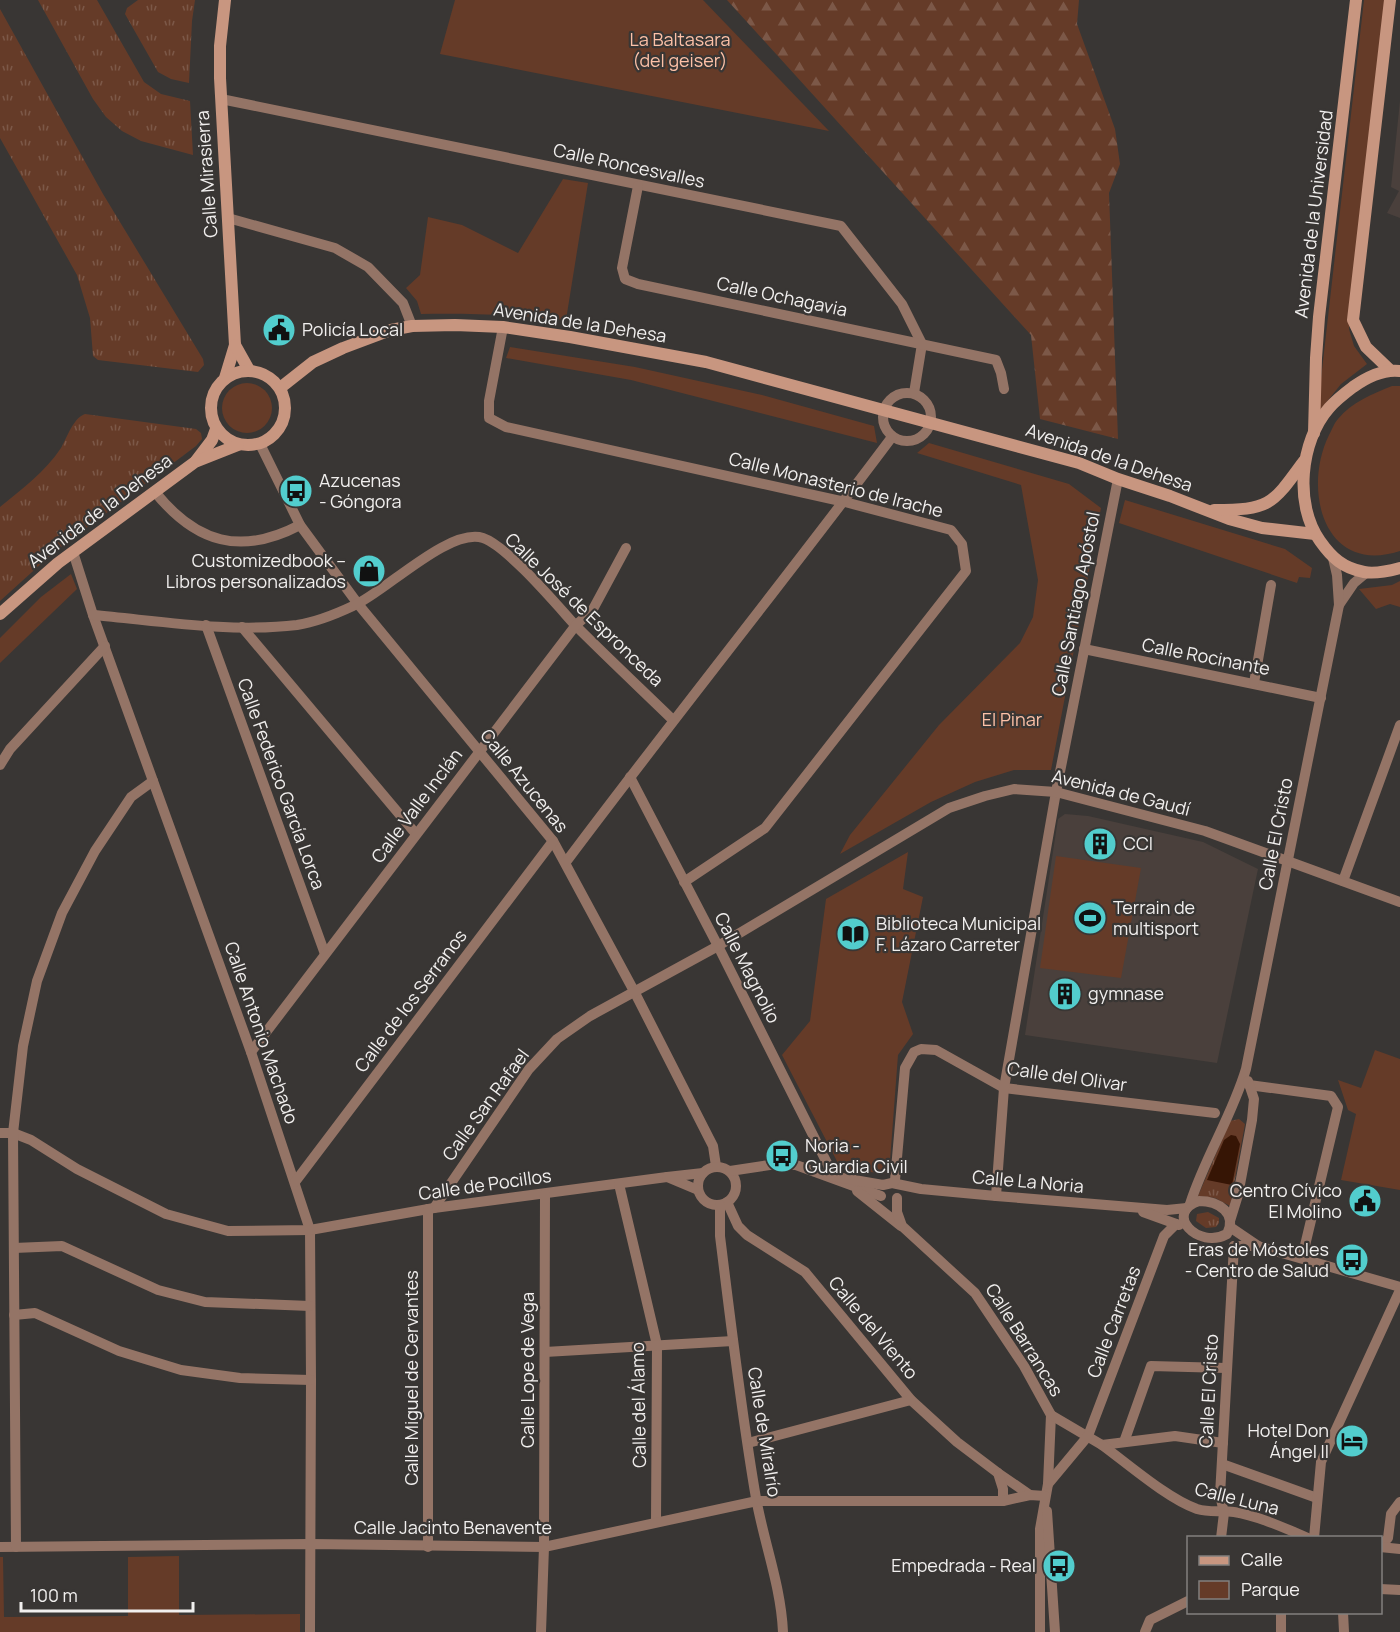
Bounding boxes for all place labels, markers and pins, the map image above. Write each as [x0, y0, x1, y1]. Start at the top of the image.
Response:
public building icon: Policía Local [261, 312, 297, 348]
place label: Policía Local [302, 317, 403, 341]
place label: Azucenas - Góngora [319, 468, 402, 513]
bus stop icon: Azucenas - Góngora [278, 473, 314, 509]
place label: Customizedbook – Libros personalizados [166, 548, 346, 593]
shop icon: Customizedbook – Libros personalizados [351, 553, 387, 589]
building icon: CCI [1082, 826, 1118, 862]
place label: CCI [1123, 831, 1153, 855]
place label: Terrain de multisport [1113, 895, 1199, 940]
sports icon: Terrain de multisport [1072, 900, 1108, 936]
place label: Biblioteca Municipal F. Lázaro Carreter [876, 911, 1041, 956]
library icon: Biblioteca Municipal F. Lázaro Carreter [835, 916, 871, 952]
building icon: gymnase [1047, 976, 1083, 1012]
place label: gymnase [1088, 981, 1164, 1005]
place label: Noria - Guardia Civil [805, 1133, 908, 1178]
bus stop icon: Noria - Guardia Civil [764, 1138, 800, 1174]
place label: Centro Cívico El Molino [1230, 1178, 1342, 1223]
public building icon: Centro Cívico El Molino [1347, 1183, 1383, 1219]
place label: Eras de Móstoles - Centro de Salud [1185, 1237, 1329, 1282]
bus stop icon: Eras de Móstoles - Centro de Salud [1334, 1242, 1370, 1278]
place label: Hotel Don Ángel II [1247, 1418, 1329, 1463]
hotel icon: Hotel Don Ángel II [1334, 1423, 1370, 1459]
bus stop icon: Empedrada - Real [1041, 1548, 1077, 1584]
place label: Empedrada - Real [891, 1553, 1036, 1577]

